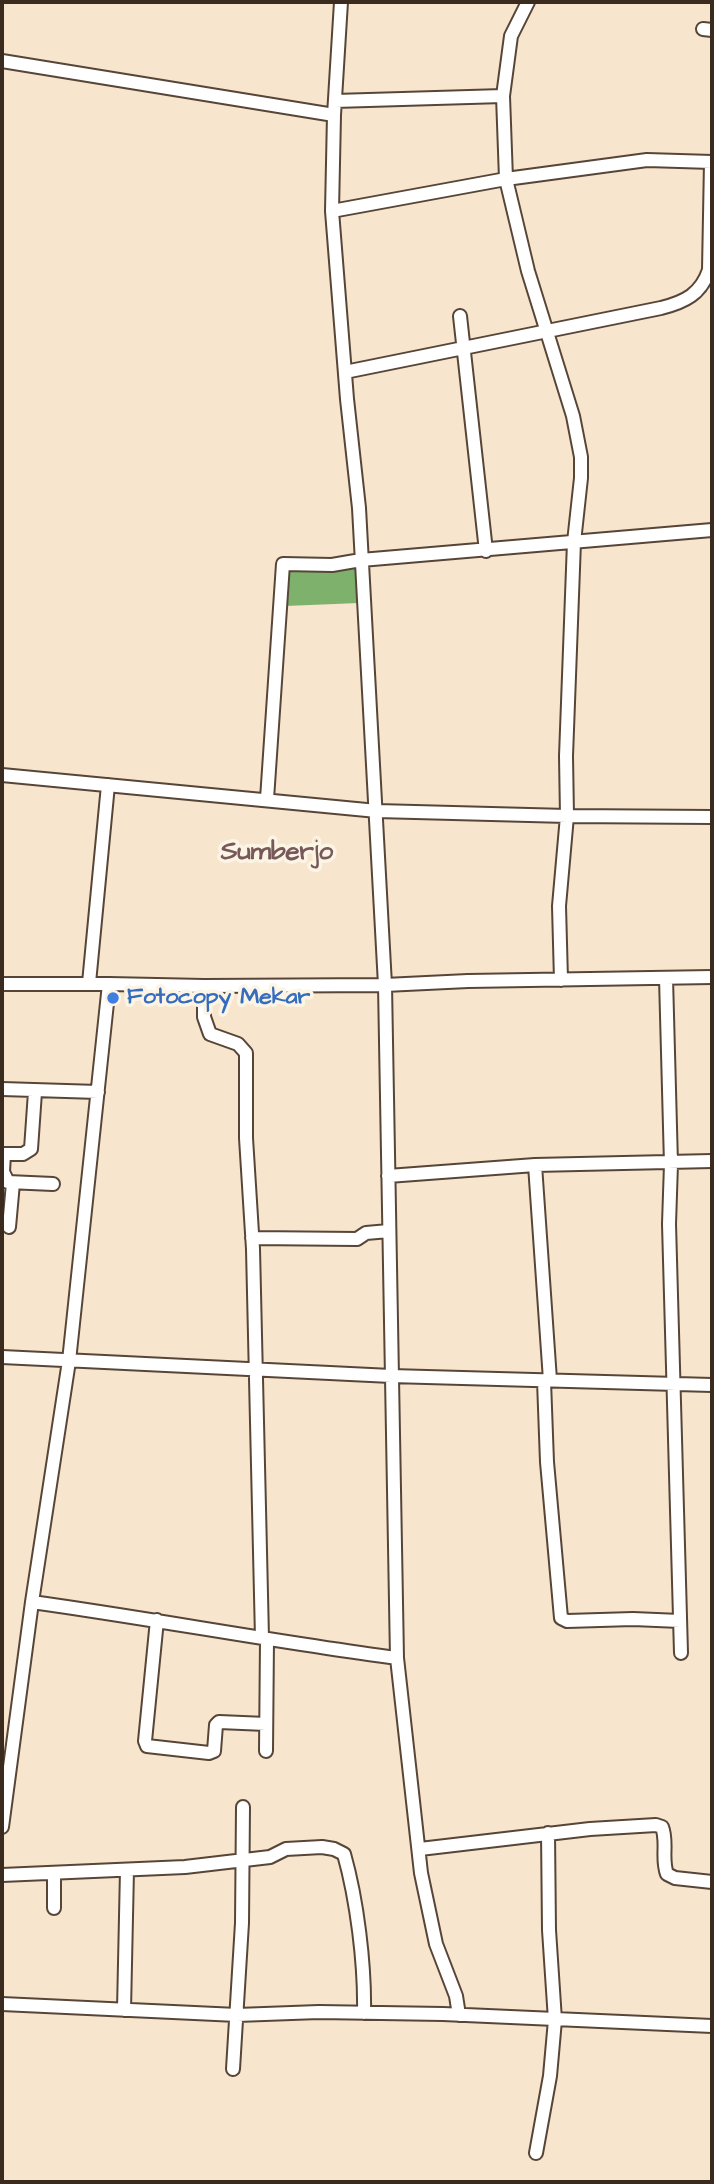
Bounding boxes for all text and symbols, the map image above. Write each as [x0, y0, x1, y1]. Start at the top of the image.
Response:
district label: Sumberjo [221, 838, 333, 870]
place label: Fotocopy Mekar [127, 984, 310, 1012]
marker: Fotocopy Mekar [105, 990, 121, 1006]

